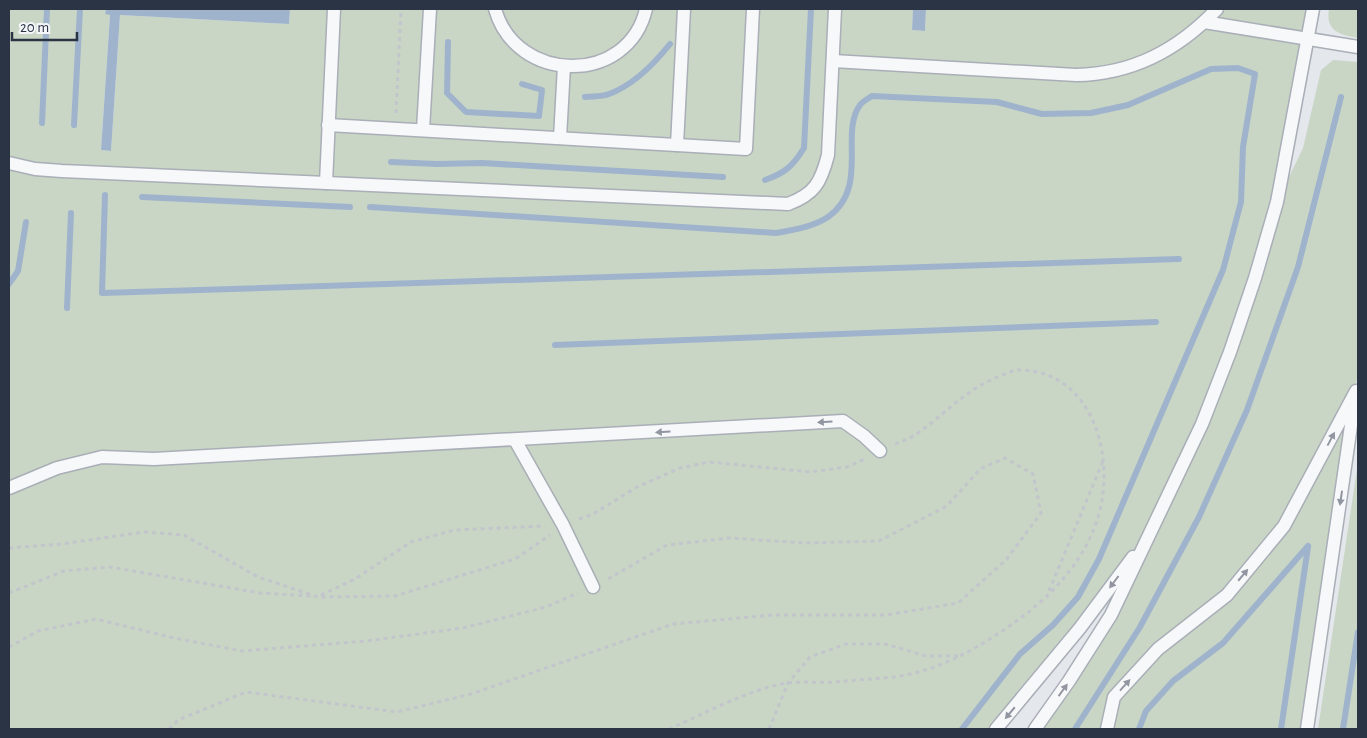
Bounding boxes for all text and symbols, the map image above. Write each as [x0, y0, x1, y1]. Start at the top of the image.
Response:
scale bar [12, 10, 78, 42]
text: 20 m [20, 20, 49, 35]
one-way arrow [817, 419, 833, 427]
one-way arrow [654, 428, 670, 436]
one-way arrow [1326, 432, 1335, 446]
one-way arrow [1336, 491, 1344, 507]
one-way arrow [1238, 569, 1249, 582]
one-way arrow [1109, 575, 1120, 588]
one-way arrow [1119, 680, 1131, 692]
one-way arrow [1058, 683, 1068, 697]
one-way arrow [1004, 706, 1015, 719]

